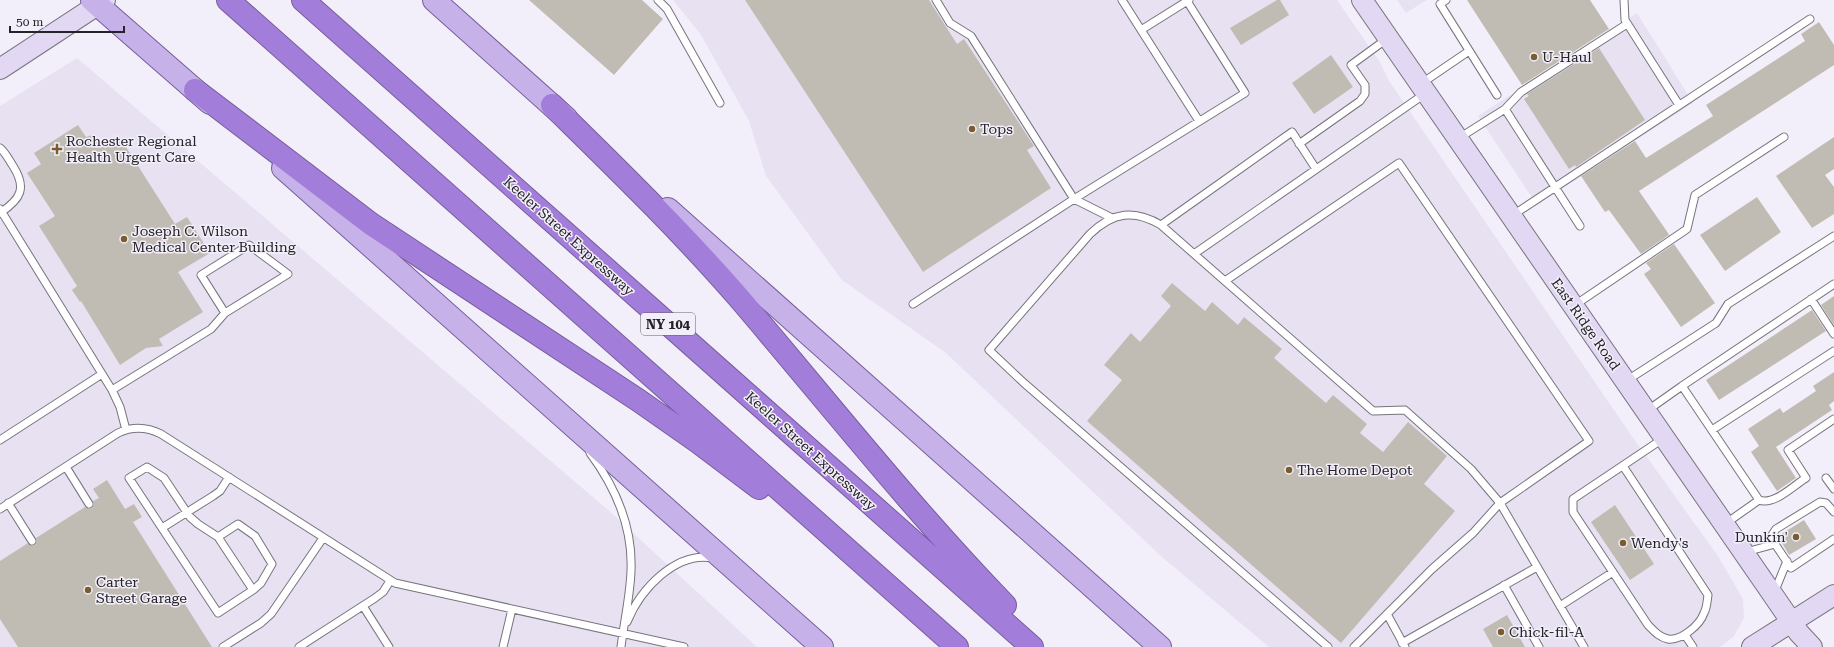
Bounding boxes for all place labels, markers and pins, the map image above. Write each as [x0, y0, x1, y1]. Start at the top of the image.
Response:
place label: U-Haul [1542, 49, 1592, 65]
marker: U-Haul [1529, 52, 1539, 62]
place label: Tops [980, 121, 1013, 137]
marker: Tops [967, 124, 977, 134]
place label: Rochester Regional Health Urgent Care [66, 133, 197, 165]
marker: Rochester Regional Health Urgent Care [51, 143, 63, 155]
place label: Joseph C. Wilson Medical Center Building [132, 223, 296, 255]
marker: Joseph C. Wilson Medical Center Building [119, 234, 129, 244]
place label: The Home Depot [1297, 462, 1412, 478]
marker: The Home Depot [1284, 465, 1294, 475]
place label: Dunkin' [1735, 529, 1788, 545]
marker: Dunkin' [1791, 532, 1801, 542]
place label: Wendy's [1631, 535, 1689, 551]
marker: Wendy's [1618, 538, 1628, 548]
place label: Carter Street Garage [96, 574, 187, 606]
marker: Carter Street Garage [83, 585, 93, 595]
place label: Chick-fil-A [1509, 624, 1584, 640]
marker: Chick-fil-A [1496, 627, 1506, 637]

